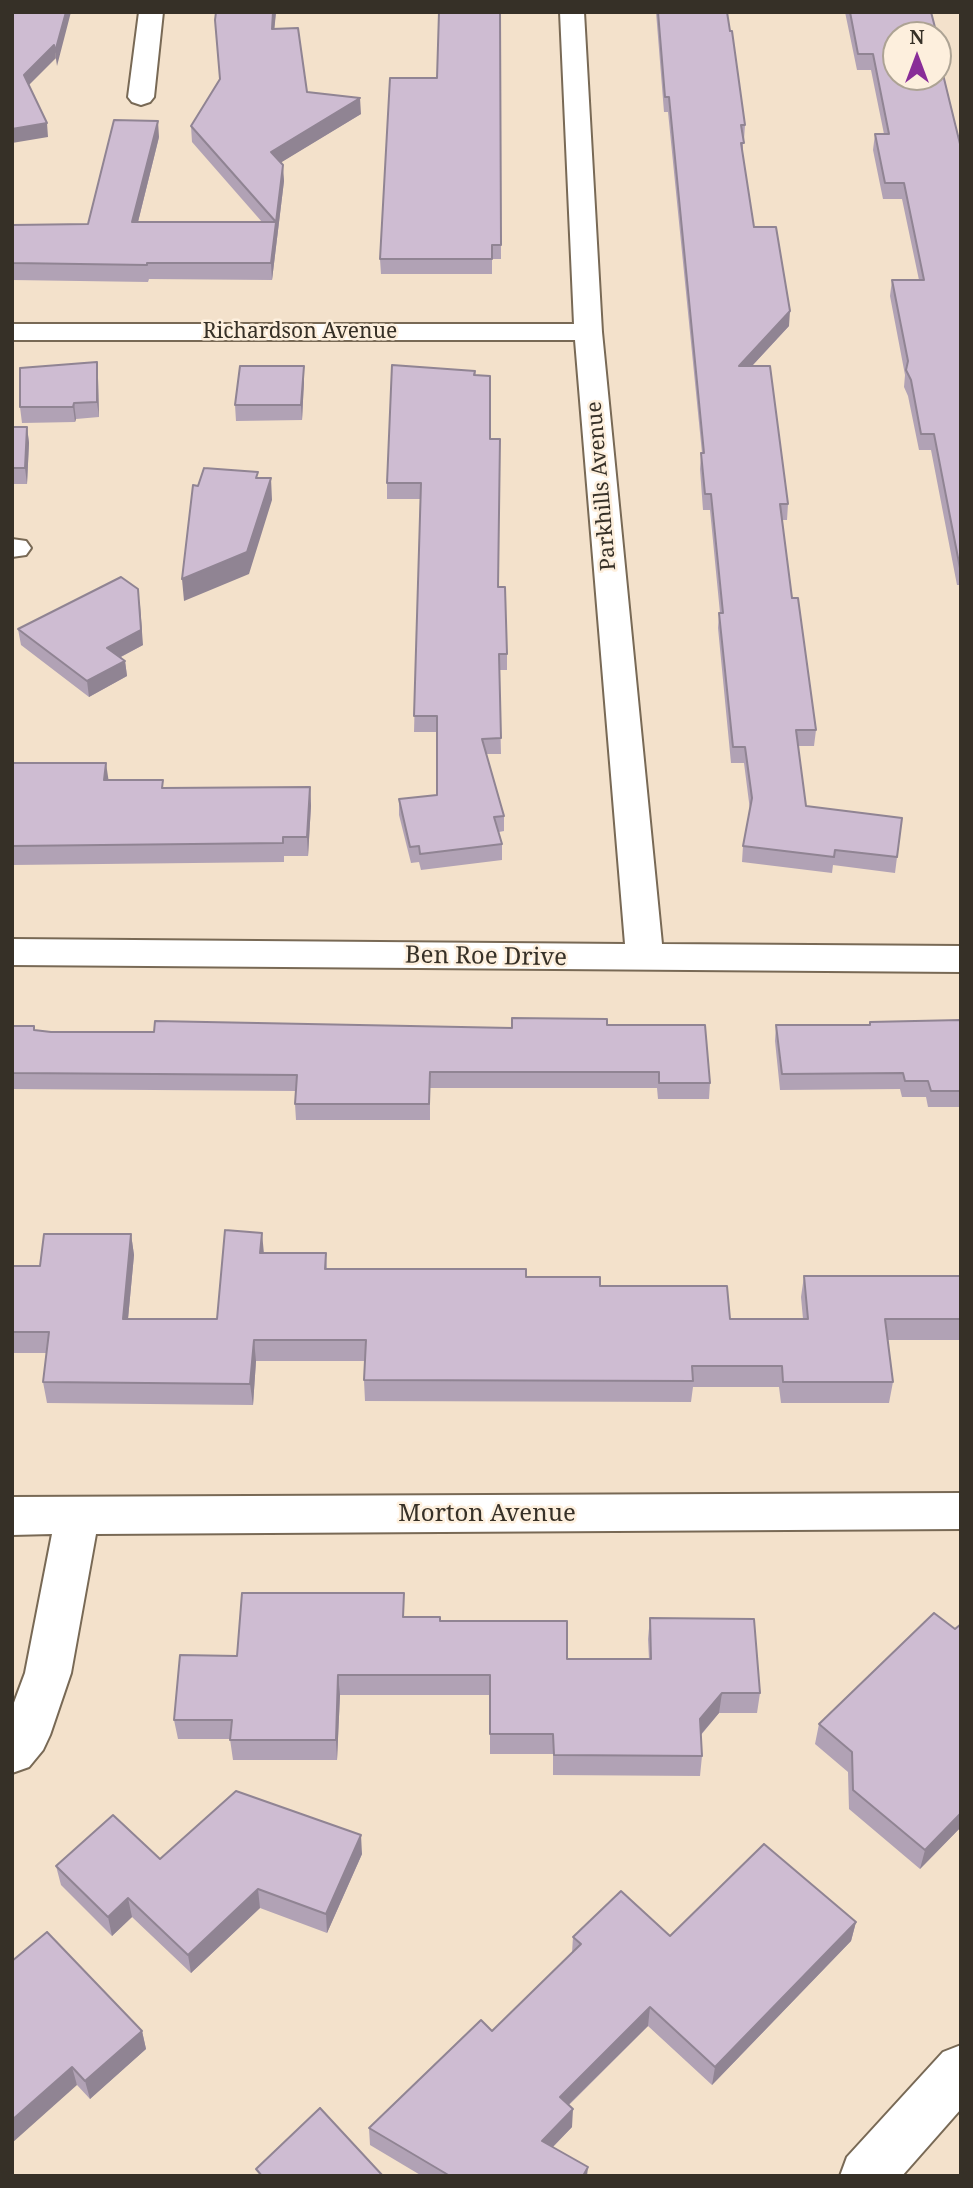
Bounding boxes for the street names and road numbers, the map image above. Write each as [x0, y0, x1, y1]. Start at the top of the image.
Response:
street label: Richardson Avenue [203, 319, 397, 345]
street label: Parkhills Avenue [582, 400, 622, 572]
street label: Ben Roe Drive [405, 941, 567, 973]
street label: Morton Avenue [398, 1500, 576, 1528]

